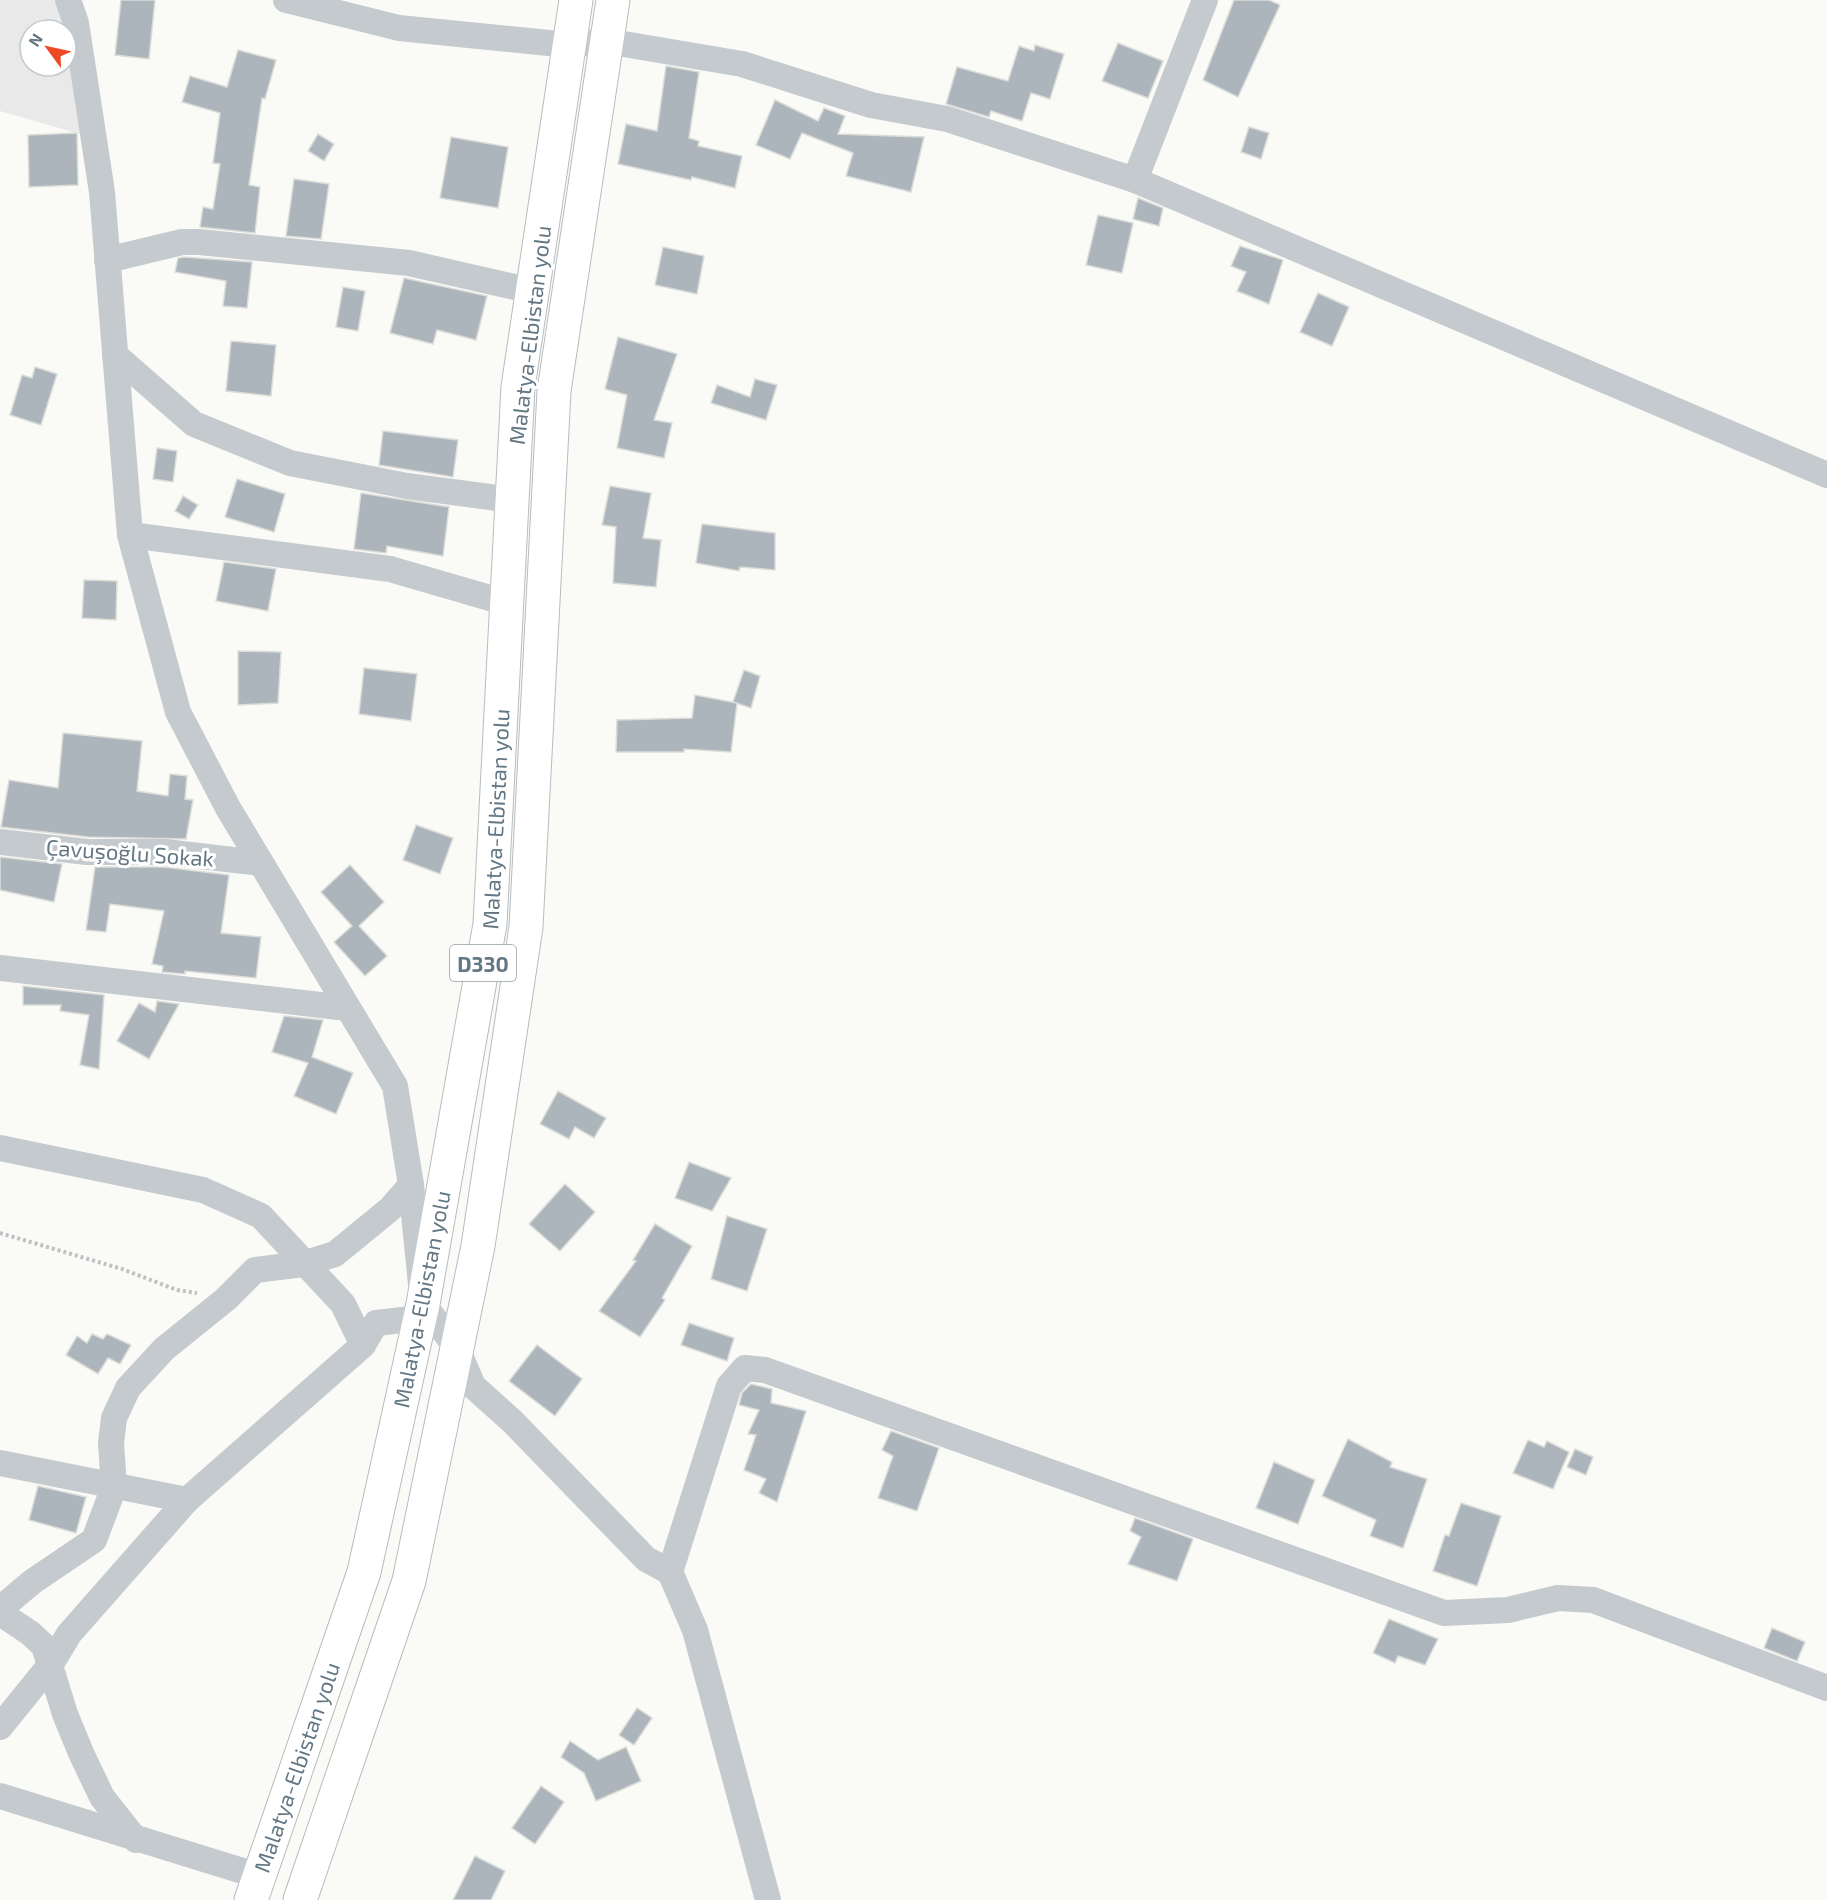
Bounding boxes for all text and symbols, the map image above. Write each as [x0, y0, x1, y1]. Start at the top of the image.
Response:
north arrow [18, 18, 78, 78]
text: N [24, 30, 46, 50]
street label: Malatya-Elbistan yolu [503, 224, 555, 446]
street label: Malatya-Elbistan yolu [476, 708, 514, 930]
street label: Çavuşoğlu Sokak [45, 833, 215, 873]
road number: D330 [450, 945, 516, 981]
street label: Malatya-Elbistan yolu [387, 1188, 455, 1410]
street label: Malatya-Elbistan yolu [248, 1658, 344, 1876]

